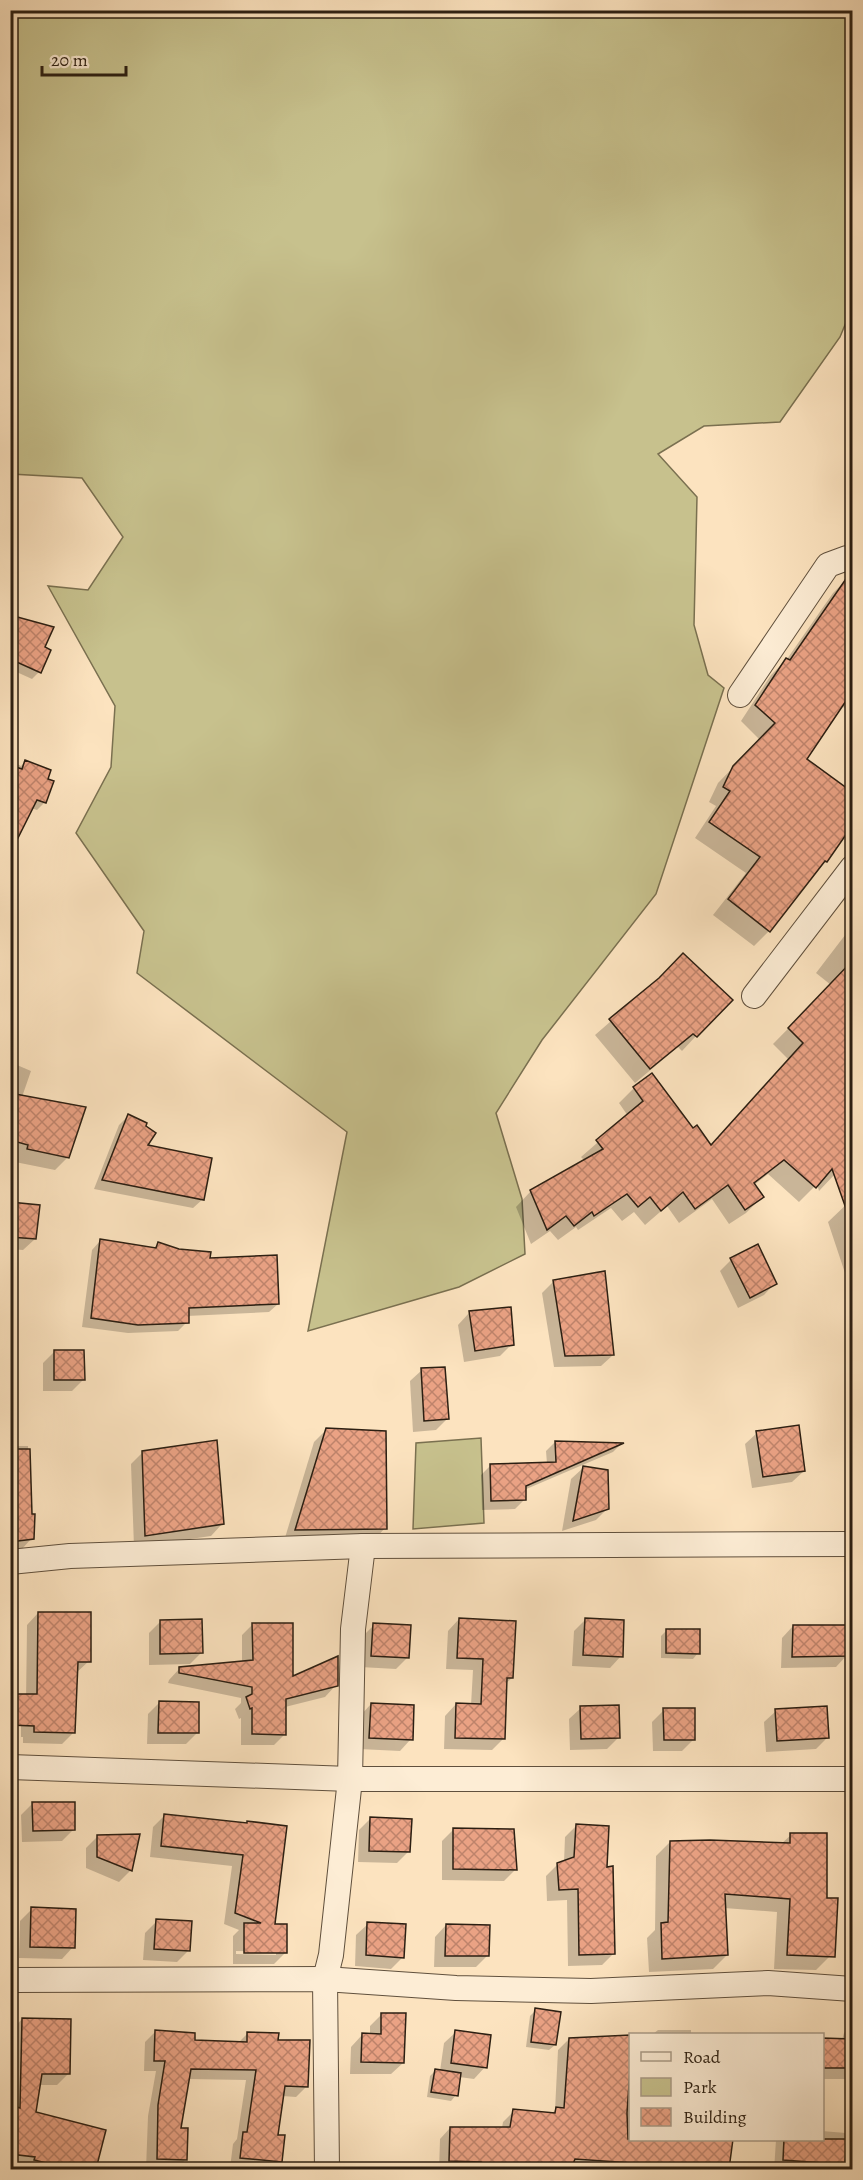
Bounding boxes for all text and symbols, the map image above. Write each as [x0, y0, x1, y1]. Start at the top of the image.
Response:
scale bar [42, 39, 126, 77]
text: 20 m [51, 48, 88, 72]
legend [629, 2033, 824, 2141]
text: Road [683, 2045, 721, 2069]
text: Park [683, 2075, 717, 2099]
text: Building [683, 2105, 747, 2129]

